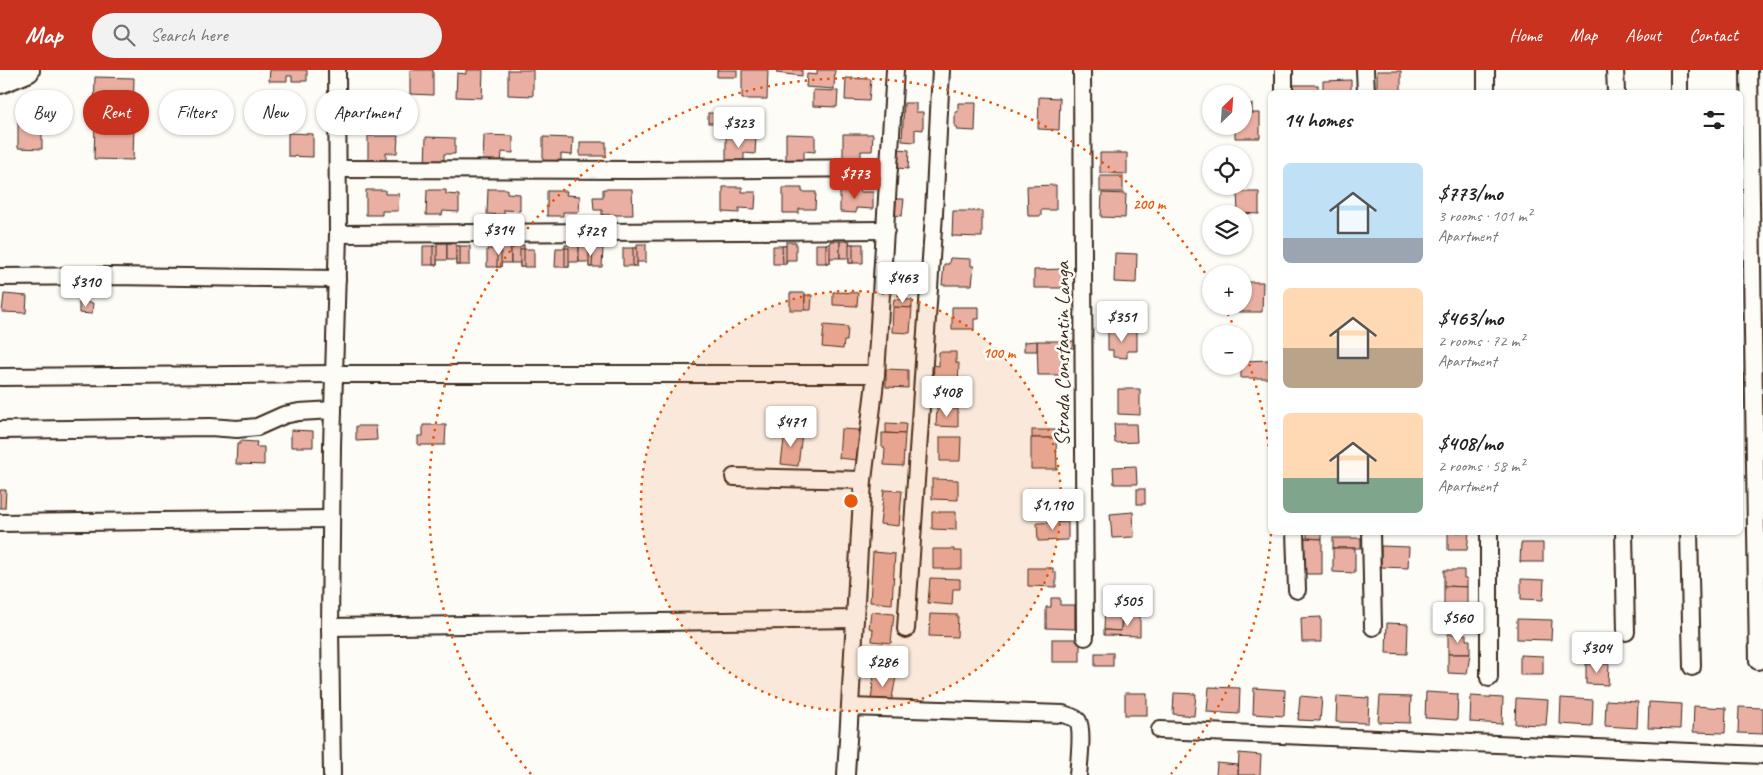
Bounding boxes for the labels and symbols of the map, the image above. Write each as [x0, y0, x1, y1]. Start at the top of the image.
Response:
north arrow [1202, 85, 1252, 135]
pin: $323 [709, 106, 769, 149]
pin: $773 [825, 158, 885, 200]
text: 200 m [1133, 195, 1167, 214]
pin: $314 [469, 214, 529, 256]
pin: $729 [561, 214, 621, 257]
street label: Strada Constantin Langa [1049, 260, 1075, 446]
pin: $463 [873, 262, 933, 304]
pin: $310 [56, 266, 116, 308]
pin: $351 [1092, 300, 1152, 343]
text: 100 m [983, 344, 1017, 363]
pin: $408 [917, 376, 977, 418]
pin: $471 [761, 406, 821, 448]
pin: $1,190 [1012, 488, 1094, 531]
centre of rings [842, 492, 860, 510]
pin: $505 [1098, 584, 1158, 627]
pin: $560 [1428, 602, 1488, 644]
pin: $304 [1567, 632, 1627, 674]
pin: $286 [853, 646, 913, 688]

